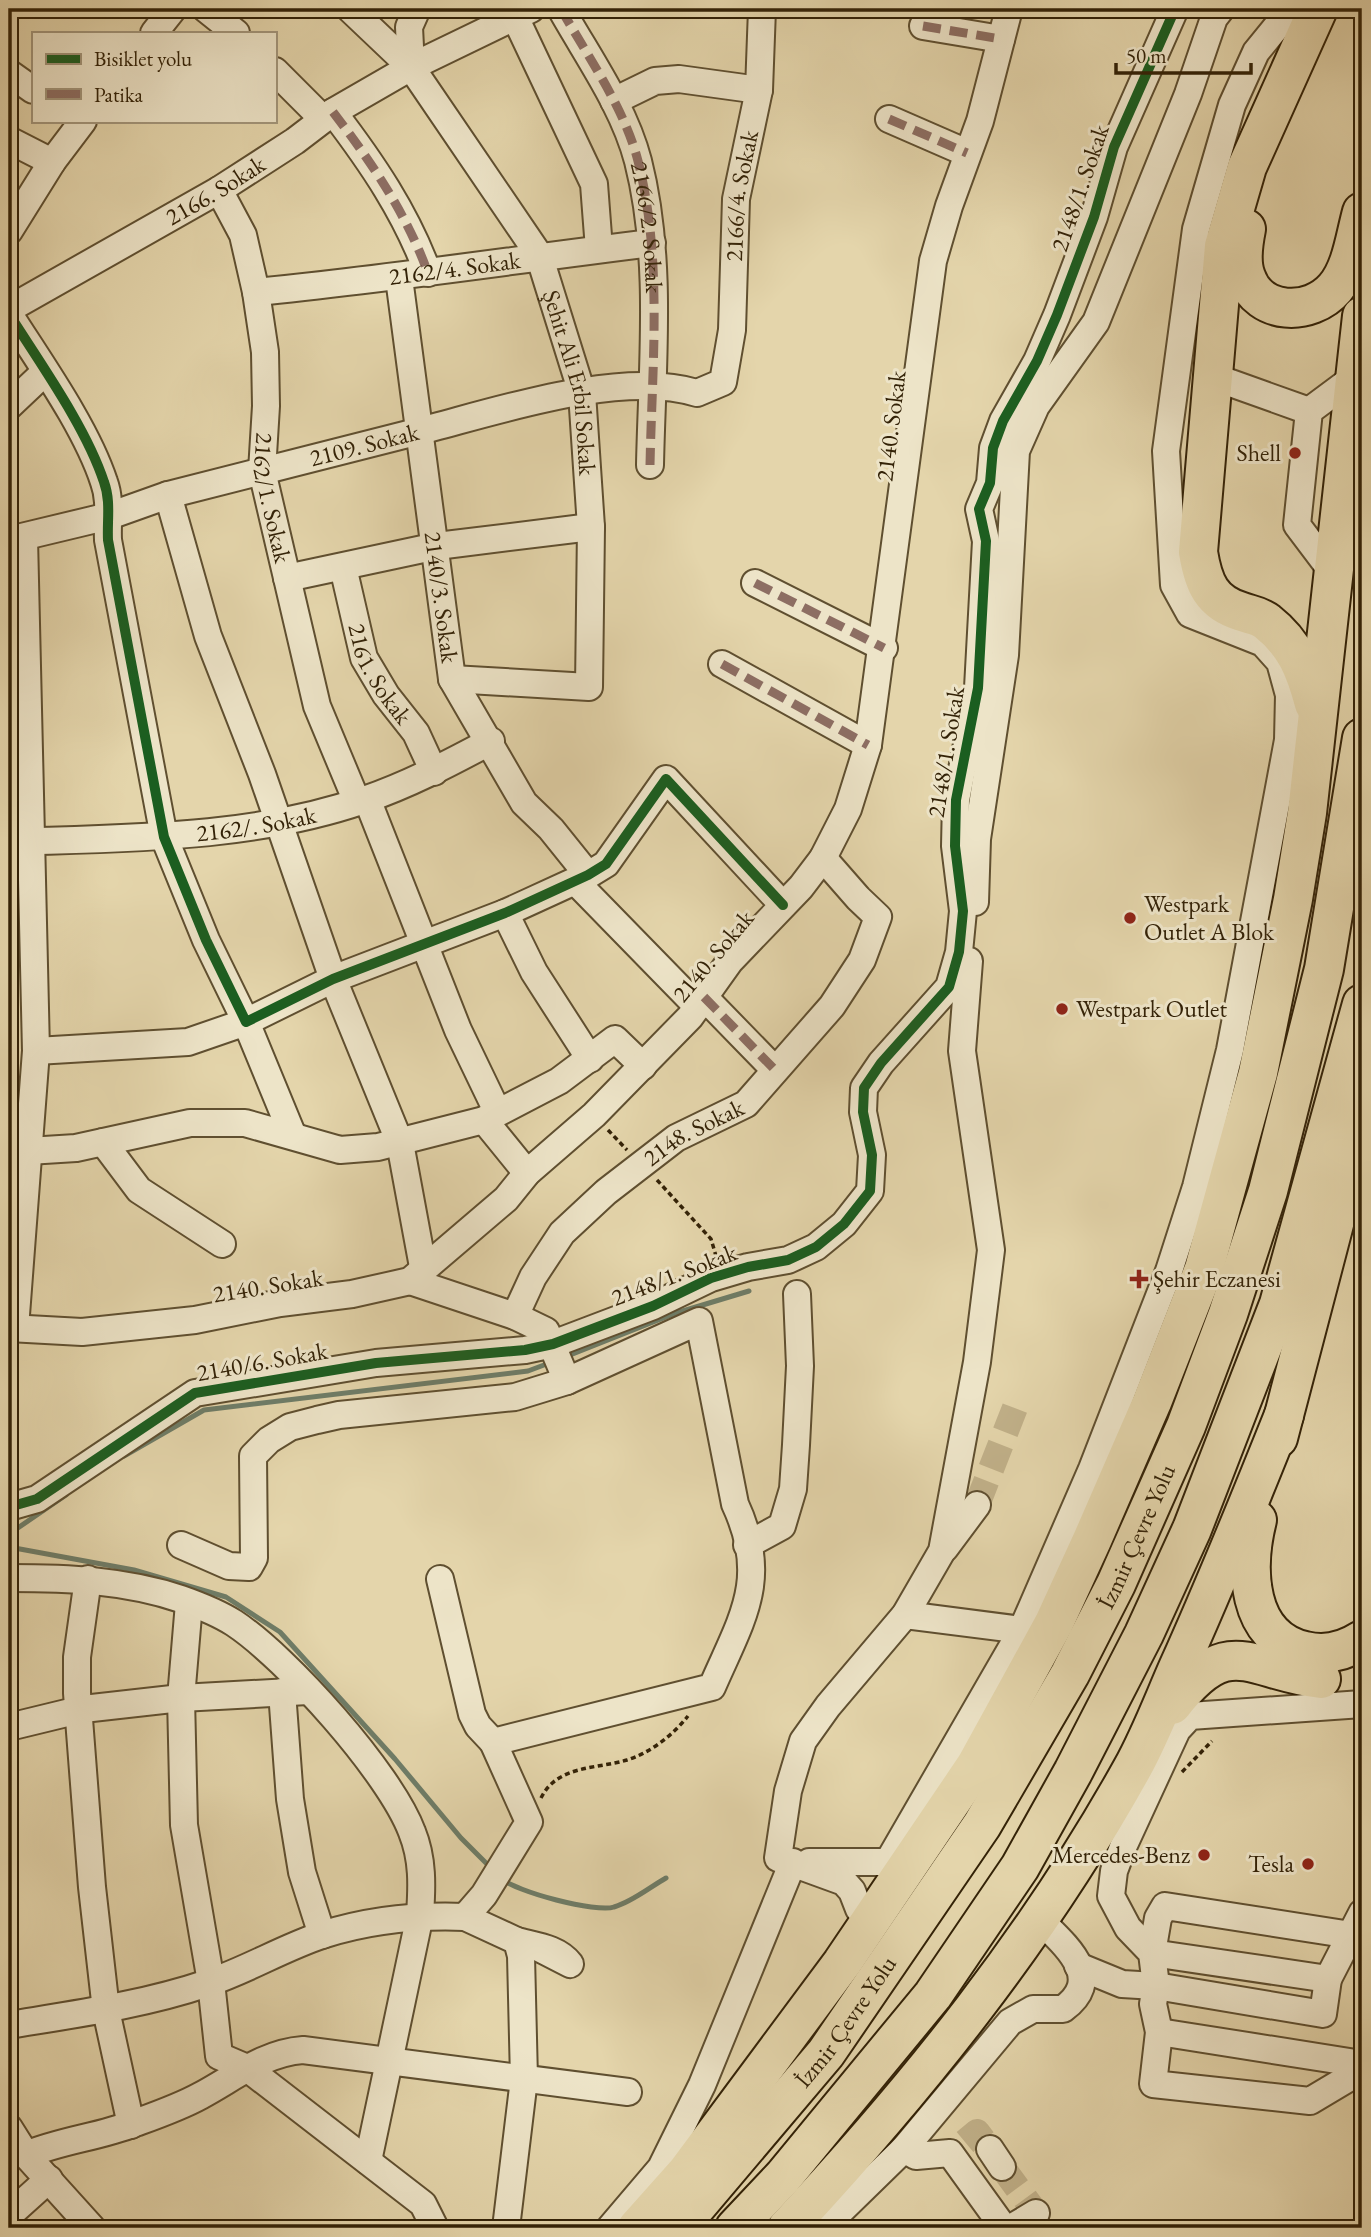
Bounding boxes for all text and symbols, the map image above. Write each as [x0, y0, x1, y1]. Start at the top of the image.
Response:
legend [32, 32, 276, 122]
scale bar [1116, 32, 1250, 76]
text: 50 m [1126, 42, 1167, 69]
text: Bisiklet yolu [94, 45, 192, 72]
text: Patika [94, 81, 144, 108]
street label: 2148/1. Sokak [1043, 120, 1116, 255]
street label: 2166/4. Sokak [718, 127, 765, 262]
street label: 2166. Sokak [160, 148, 272, 232]
street label: 2166/2. Sokak [624, 158, 670, 294]
street label: 2162/4. Sokak [387, 244, 523, 292]
street label: Şehit Ali Erbil Sokak [536, 286, 604, 477]
street label: 2140. Sokak [868, 368, 913, 483]
street label: 2109. Sokak [306, 416, 423, 473]
street label: 2162/1. Sokak [247, 432, 299, 567]
place label: Shell [1237, 437, 1281, 468]
marker: Shell [1287, 445, 1303, 461]
street label: 2140/3. Sokak [418, 530, 466, 666]
street label: 2161. Sokak [342, 620, 420, 731]
street label: 2148/1. Sokak [920, 683, 971, 820]
street label: 2162/. Sokak [195, 799, 320, 848]
place label: Westpark Outlet A Blok [1144, 888, 1275, 947]
street label: 2140. Sokak [665, 903, 761, 1008]
marker: Westpark Outlet A Blok [1122, 910, 1138, 926]
place label: Westpark Outlet [1076, 993, 1227, 1024]
marker: Westpark Outlet [1054, 1001, 1070, 1017]
street label: 2148. Sokak [637, 1091, 750, 1173]
street label: 2148/1. Sokak [607, 1236, 742, 1313]
street label: 2140. Sokak [211, 1261, 326, 1310]
place label: Şehir Eczanesi [1153, 1263, 1281, 1294]
marker: Şehir Eczanesi [1131, 1271, 1147, 1287]
street label: 2140/6. Sokak [194, 1335, 330, 1388]
street label: İzmir Çevre Yolu [1090, 1459, 1182, 1614]
place label: Mercedes-Benz [1052, 1839, 1190, 1870]
marker: Mercedes-Benz [1196, 1847, 1212, 1863]
place label: Tesla [1248, 1848, 1294, 1879]
marker: Tesla [1300, 1856, 1316, 1872]
street label: İzmir Çevre Yolu [787, 1949, 903, 2094]

